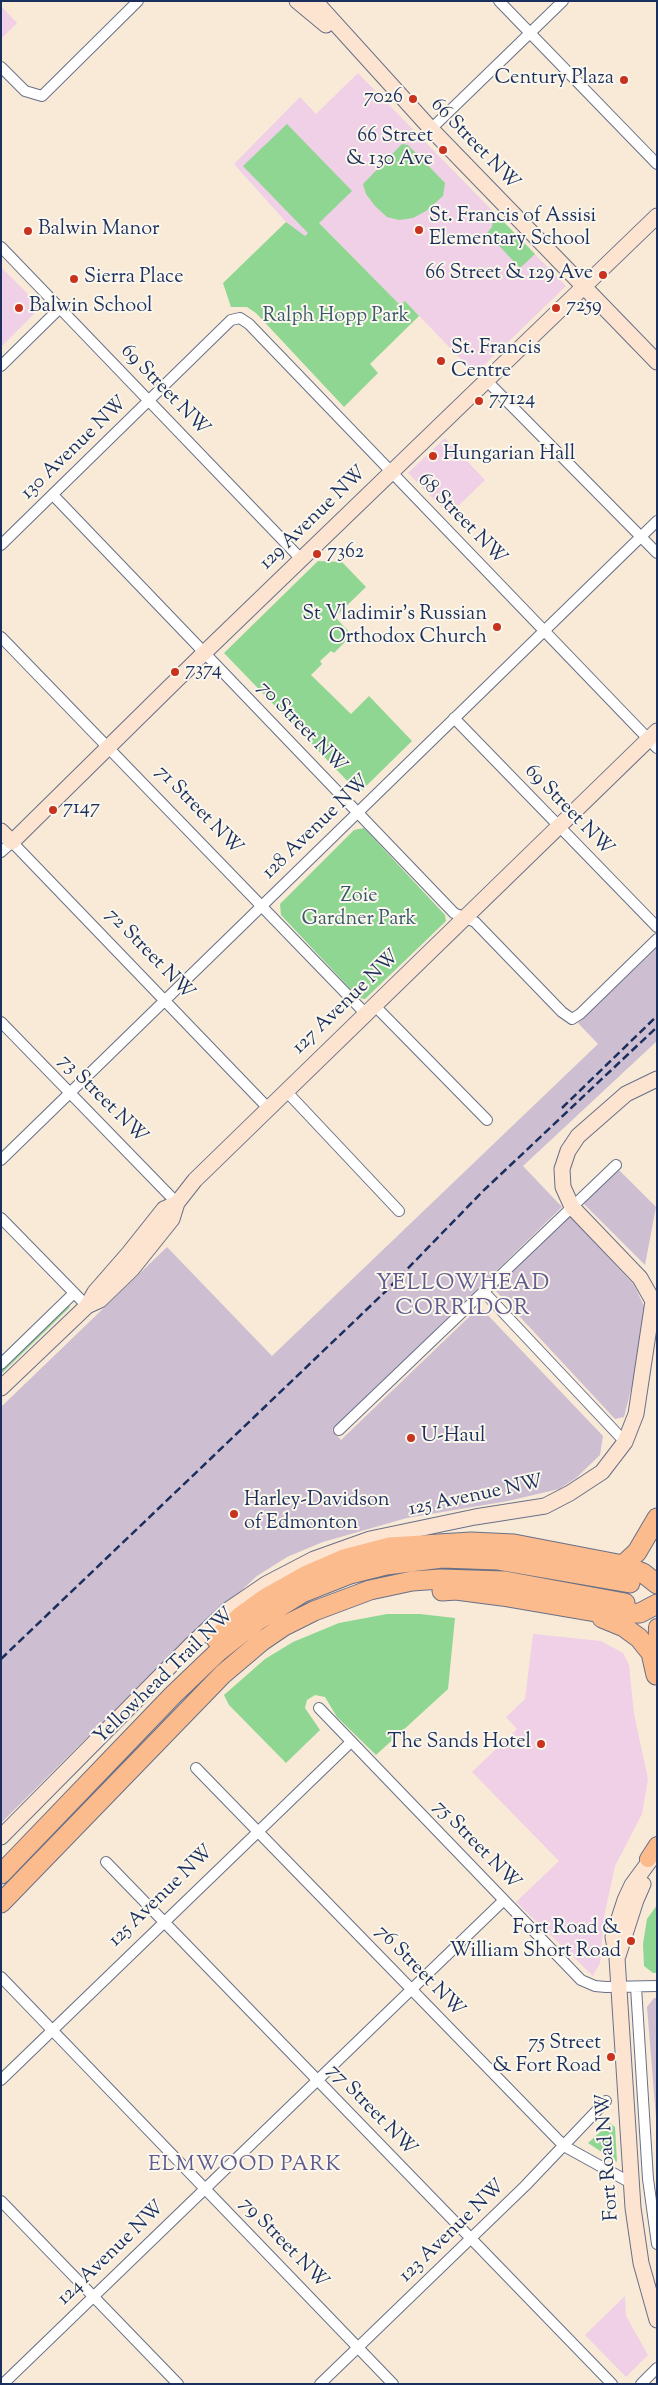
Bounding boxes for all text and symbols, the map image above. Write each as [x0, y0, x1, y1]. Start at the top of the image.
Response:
place label: Century Plaza [495, 68, 614, 92]
marker: Century Plaza [618, 74, 630, 86]
place label: 7026 [364, 87, 403, 111]
marker: 7026 [407, 93, 419, 105]
street label: 66 Street NW [424, 94, 524, 196]
place label: 66 Street & 130 Ave [346, 126, 433, 173]
marker: 66 Street & 130 Ave [437, 144, 449, 156]
place label: St. Francis of Assisi Elementary School [429, 206, 596, 253]
place label: Balwin Manor [38, 219, 160, 243]
marker: St. Francis of Assisi Elementary School [413, 224, 425, 236]
marker: Balwin Manor [22, 225, 34, 237]
place label: 66 Street & 129 Ave [425, 263, 593, 287]
place label: Sierra Place [84, 267, 183, 291]
marker: 66 Street & 129 Ave [597, 269, 609, 281]
marker: Sierra Place [68, 273, 80, 285]
place label: Balwin School [29, 296, 153, 320]
place label: 7259 [566, 296, 602, 320]
marker: Balwin School [13, 302, 25, 314]
marker: 7259 [550, 302, 562, 314]
park label: Ralph Hopp Park [262, 306, 410, 330]
place label: St. Francis Centre [451, 338, 541, 385]
street label: 69 Street NW [114, 340, 214, 442]
marker: St. Francis Centre [435, 355, 447, 367]
place label: 77124 [489, 389, 535, 413]
street label: 130 Avenue NW [17, 392, 133, 506]
marker: 77124 [473, 395, 485, 407]
place label: Hungarian Hall [443, 444, 575, 468]
marker: Hungarian Hall [427, 450, 439, 462]
street label: 129 Avenue NW [256, 462, 372, 576]
street label: 68 Street NW [411, 469, 511, 571]
place label: 7362 [327, 542, 364, 566]
marker: 7362 [311, 548, 323, 560]
place label: St Vladimir's Russian Orthodox Church [302, 604, 487, 651]
marker: St Vladimir's Russian Orthodox Church [491, 621, 503, 633]
place label: 7374 [185, 660, 222, 684]
marker: 7374 [169, 666, 181, 678]
street label: 70 Street NW [251, 677, 351, 779]
street label: 69 Street NW [518, 760, 618, 862]
street label: 71 Street NW [149, 761, 247, 861]
street label: 128 Avenue NW [258, 771, 376, 885]
place label: 7147 [63, 798, 100, 822]
marker: 7147 [47, 804, 59, 816]
park label: Zoie Gardner Park [301, 886, 417, 933]
street label: 72 Street NW [100, 904, 198, 1006]
street label: 127 Avenue NW [288, 946, 406, 1060]
street label: 73 Street NW [52, 1050, 152, 1150]
district label: YELLOWHEAD CORRIDOR [375, 1272, 551, 1324]
place label: U-Haul [421, 1426, 486, 1450]
marker: U-Haul [405, 1432, 417, 1444]
street label: 125 Avenue NW [407, 1471, 545, 1523]
place label: Harley-Davidson of Edmonton [244, 1490, 390, 1537]
marker: Harley-Davidson of Edmonton [228, 1508, 240, 1520]
street label: Yellowhead Trail NW [90, 1604, 240, 1750]
place label: The Sands Hotel [387, 1732, 531, 1756]
marker: The Sands Hotel [535, 1738, 547, 1750]
street label: 75 Street NW [427, 1796, 525, 1896]
street label: 125 Avenue NW [105, 1841, 219, 1953]
place label: Fort Road & William Short Road [449, 1918, 621, 1965]
street label: 76 Street NW [369, 1921, 469, 2023]
marker: Fort Road & William Short Road [625, 1935, 637, 1947]
place label: 75 Street & Fort Road [493, 2033, 601, 2080]
marker: 75 Street & Fort Road [605, 2051, 617, 2063]
street label: 77 Street NW [321, 2060, 421, 2162]
street label: Fort Road NW [593, 2092, 625, 2222]
district label: ELMWOOD PARK [147, 2153, 343, 2179]
street label: 123 Avenue NW [395, 2176, 511, 2288]
street label: 79 Street NW [233, 2193, 333, 2295]
street label: 124 Avenue NW [53, 2197, 171, 2311]

